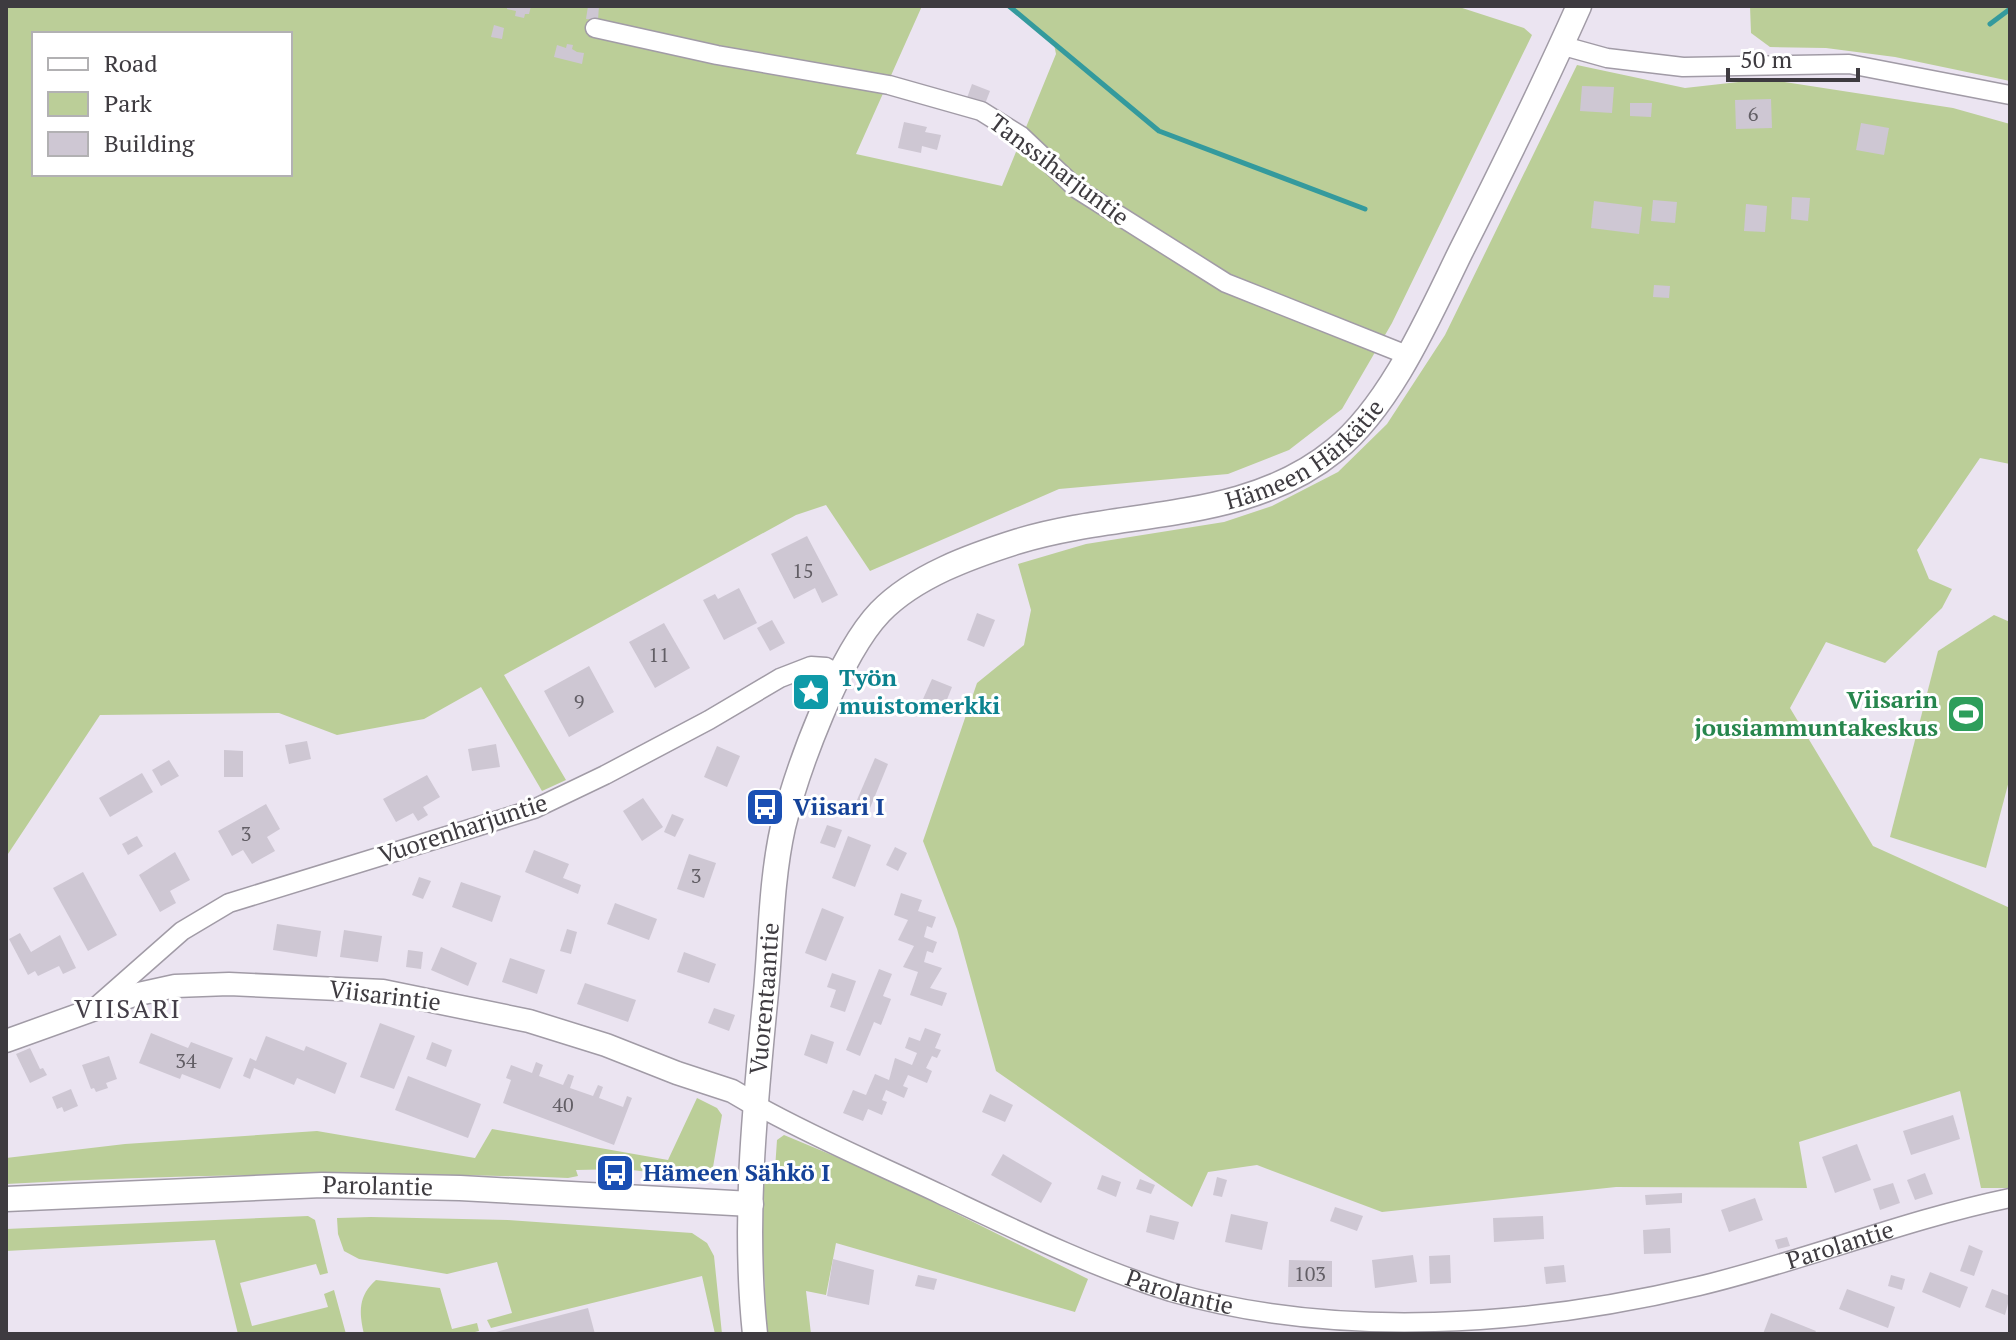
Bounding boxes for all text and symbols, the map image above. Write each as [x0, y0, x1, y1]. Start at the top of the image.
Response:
legend [32, 32, 292, 176]
scale bar [1728, 32, 1858, 82]
text: 50 m [1740, 43, 1792, 75]
text: Road [104, 47, 158, 79]
text: Park [104, 87, 153, 119]
house number: 6 [1748, 100, 1759, 127]
street label: Tanssiharjuntie [983, 106, 1136, 232]
text: Building [104, 127, 195, 159]
street label: Hämeen Härkätie [1222, 392, 1391, 516]
house number: 15 [792, 557, 814, 584]
house number: 11 [648, 641, 670, 668]
place label: Työn muistomerkki [839, 661, 1000, 721]
place icon: Työn muistomerkki [790, 671, 832, 713]
place label: Viisarin jousiammuntakeskus [1694, 683, 1939, 743]
house number: 9 [574, 688, 584, 715]
sports icon: Viisarin jousiammuntakeskus [1945, 693, 1987, 735]
street label: Vuorenharjuntie [374, 786, 551, 870]
bus stop icon: Viisari I [744, 786, 786, 828]
place label: Viisari I [793, 790, 885, 822]
house number: 3 [241, 820, 251, 847]
house number: 3 [691, 862, 701, 889]
street label: Vuorentaantie [741, 921, 786, 1076]
street label: Viisarintie [327, 972, 443, 1018]
district label: VIISARI [74, 991, 182, 1025]
house number: 34 [175, 1047, 197, 1074]
house number: 40 [552, 1091, 574, 1118]
bus stop icon: Hämeen Sähkö I [594, 1152, 636, 1194]
place label: Hämeen Sähkö I [643, 1156, 830, 1188]
street label: Parolantie [322, 1168, 433, 1202]
street label: Parolantie [1782, 1213, 1897, 1276]
house number: 103 [1294, 1260, 1326, 1287]
street label: Parolantie [1121, 1261, 1236, 1322]

